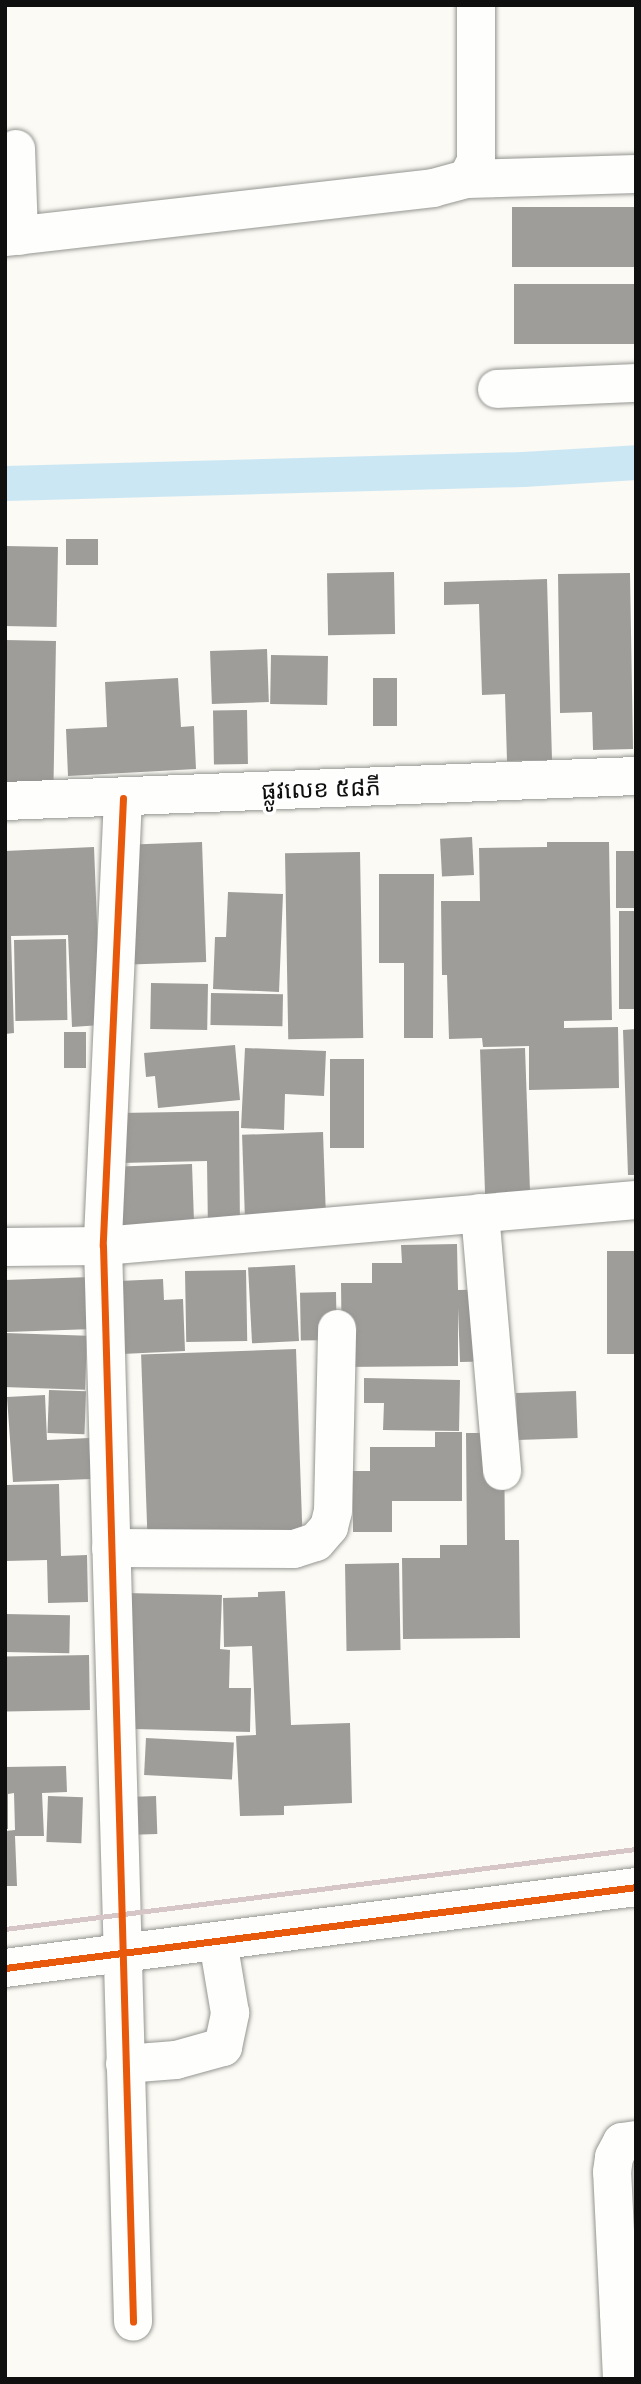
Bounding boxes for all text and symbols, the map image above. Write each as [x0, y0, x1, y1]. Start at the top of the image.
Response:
street label: ផ្លូវលេខ ៥៨ភី [261, 773, 381, 805]

